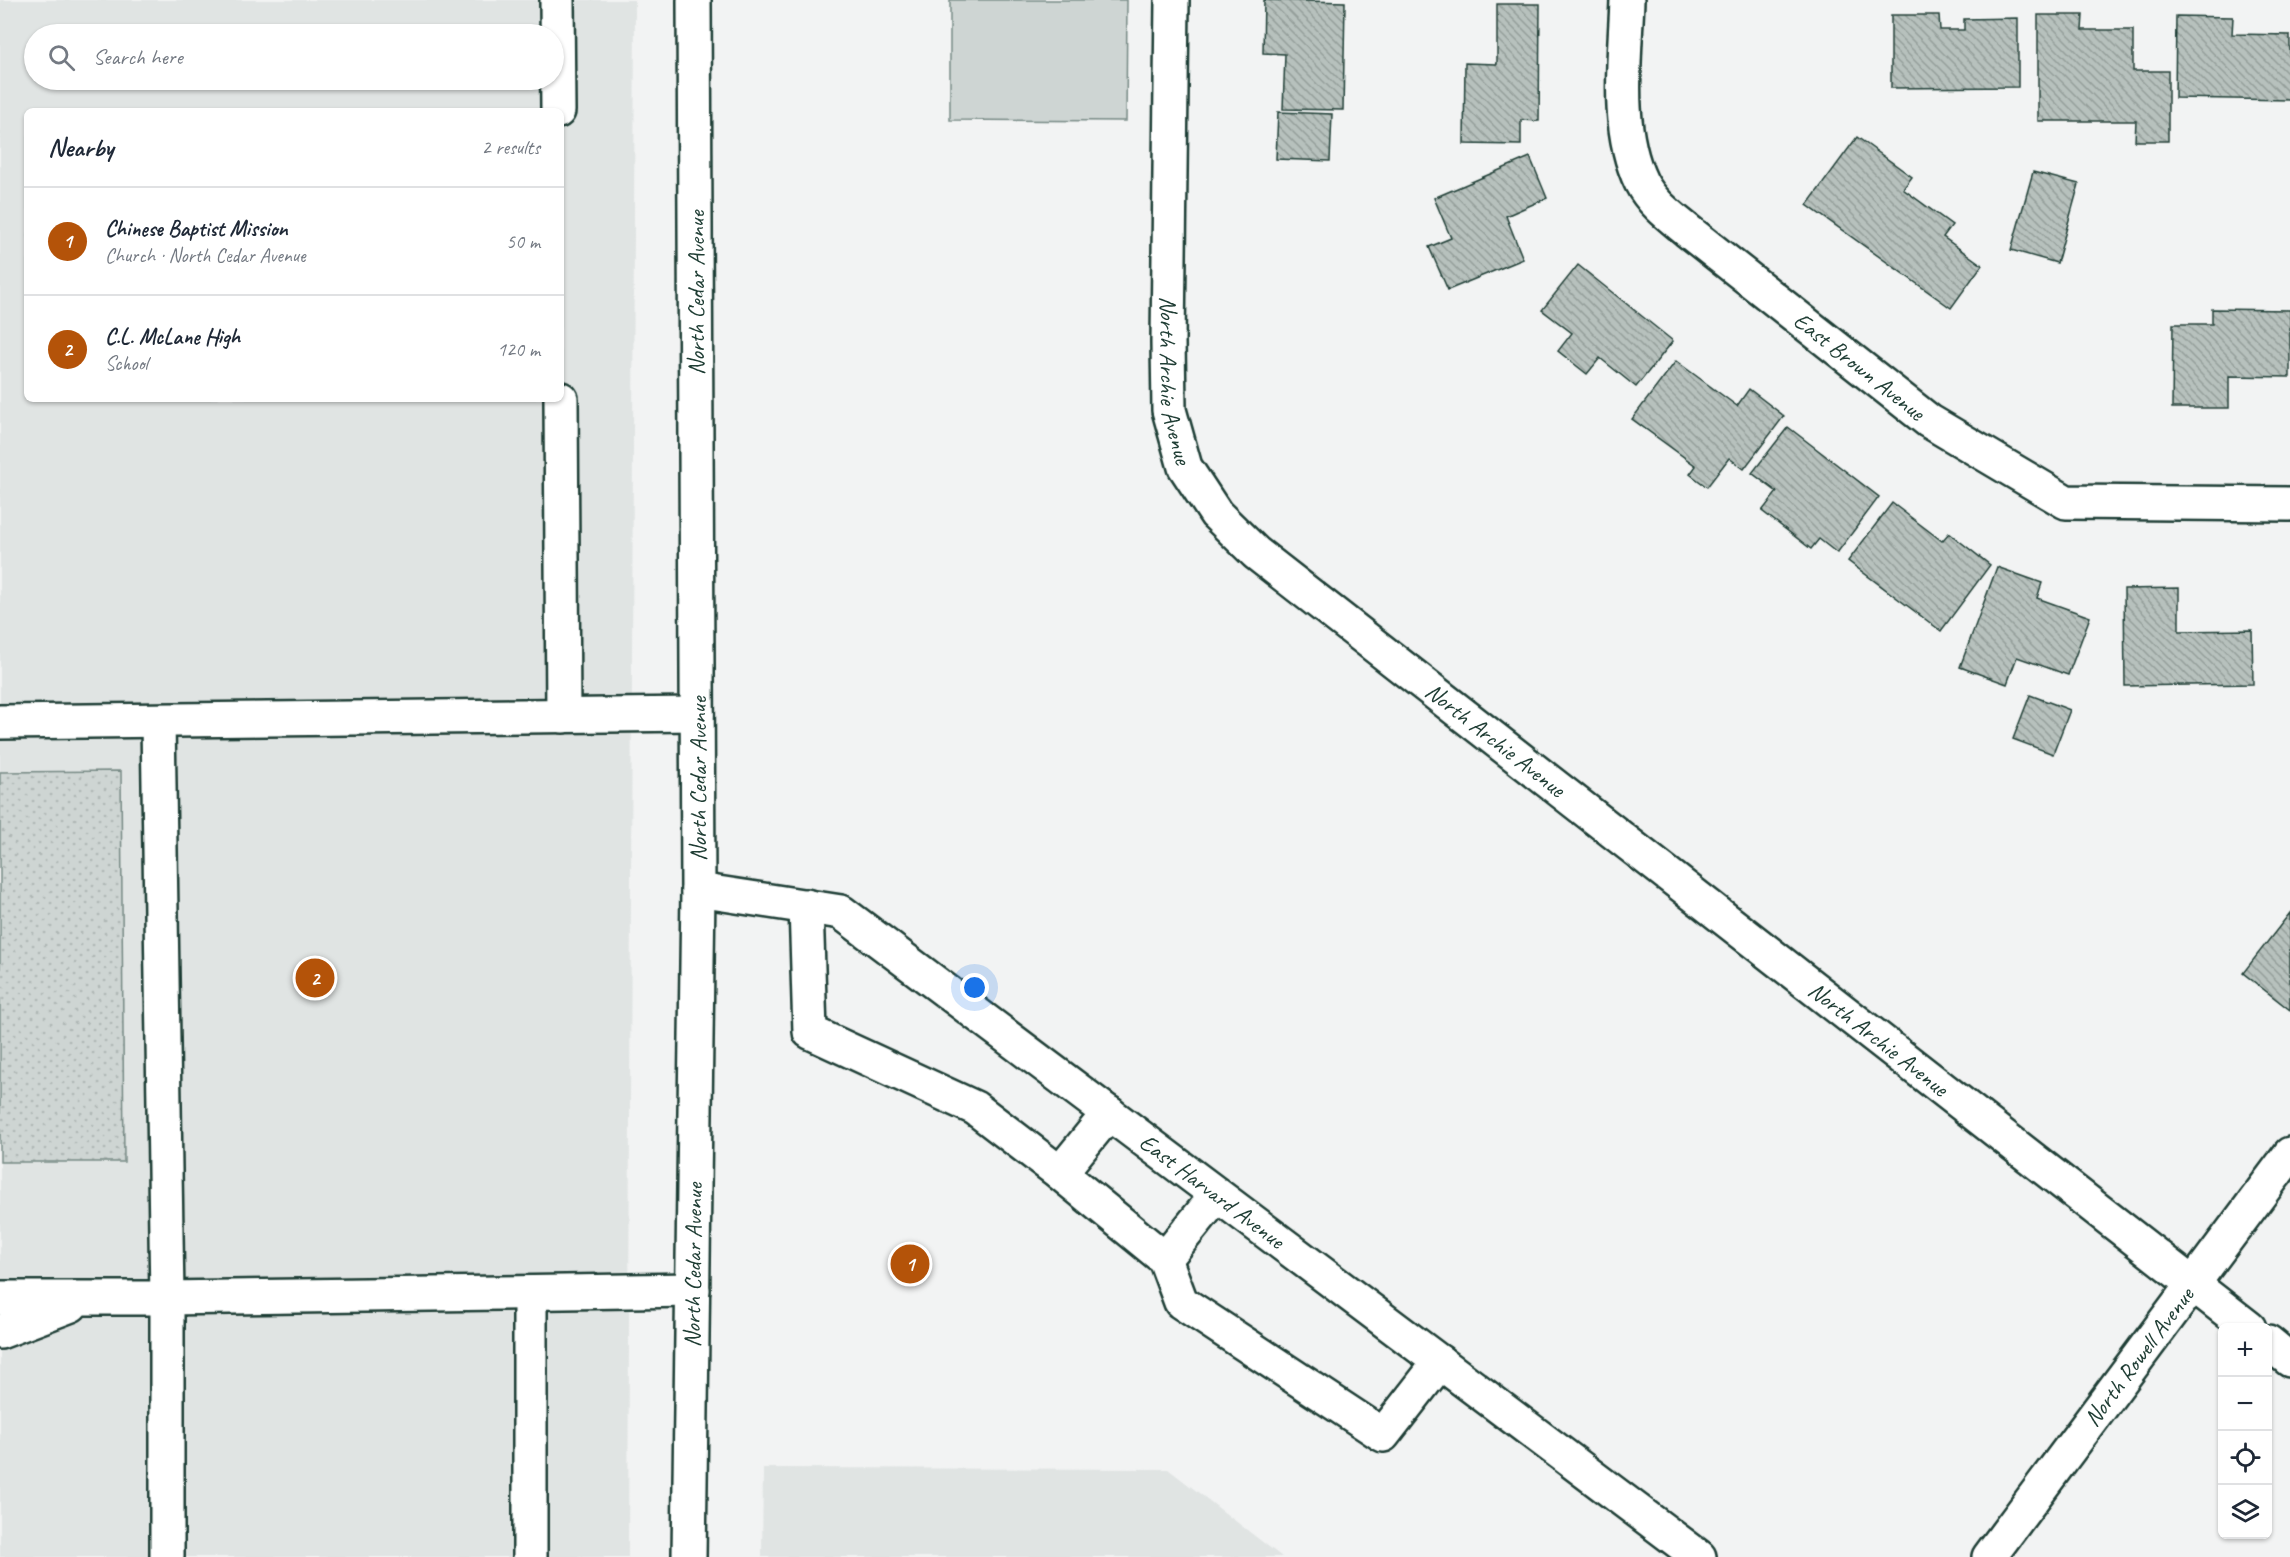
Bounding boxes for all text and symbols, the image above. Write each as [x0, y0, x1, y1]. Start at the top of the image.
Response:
search box [24, 24, 564, 90]
icon: search [45, 41, 78, 74]
text: Search here [93, 43, 183, 71]
text: Nearby [48, 131, 113, 164]
text: 2 results [481, 135, 540, 160]
street label: North Cedar Avenue [681, 209, 711, 375]
text: Chinese Baptist Mission [105, 215, 288, 243]
text: 1 [63, 229, 72, 254]
text: 50 m [506, 229, 540, 254]
text: Church · North Cedar Avenue [105, 243, 306, 268]
street label: North Archie Avenue [1153, 296, 1199, 470]
street label: East Brown Avenue [1788, 305, 1933, 428]
text: C.L. McLane High [105, 323, 240, 351]
text: 2 [63, 337, 72, 362]
text: 120 m [497, 337, 540, 362]
text: School [105, 351, 148, 376]
street label: North Archie Avenue [1419, 676, 1573, 805]
street label: North Cedar Avenue [683, 695, 713, 861]
pin: 2 [296, 956, 334, 1000]
your location [960, 973, 989, 1002]
street label: North Archie Avenue [1802, 975, 1956, 1104]
street label: East Harvard Avenue [1134, 1127, 1292, 1257]
street label: North Cedar Avenue [677, 1180, 709, 1348]
pin: 1 [890, 1242, 930, 1286]
street label: North Rowell Avenue [2077, 1279, 2202, 1432]
map controls [2218, 1323, 2272, 1539]
button: + [2218, 1323, 2272, 1377]
button: − [2218, 1377, 2272, 1431]
button: locate [2218, 1431, 2272, 1485]
button: layers [2218, 1485, 2272, 1539]

